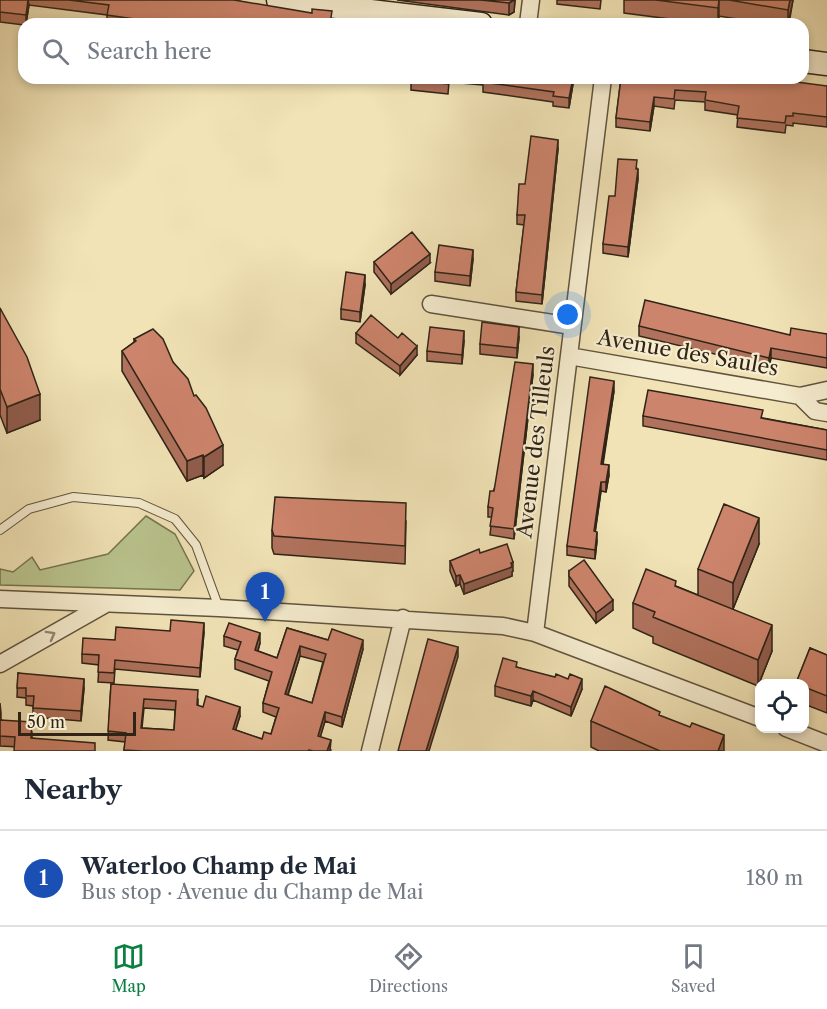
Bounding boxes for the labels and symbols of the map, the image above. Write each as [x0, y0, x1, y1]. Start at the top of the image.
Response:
your location [553, 300, 582, 329]
street label: Avenue des Saules [595, 324, 780, 381]
street label: Avenue des Tilleuls [511, 344, 560, 540]
pin: 1 [246, 572, 284, 622]
one-way arrow [45, 631, 55, 642]
scale bar [18, 709, 136, 736]

